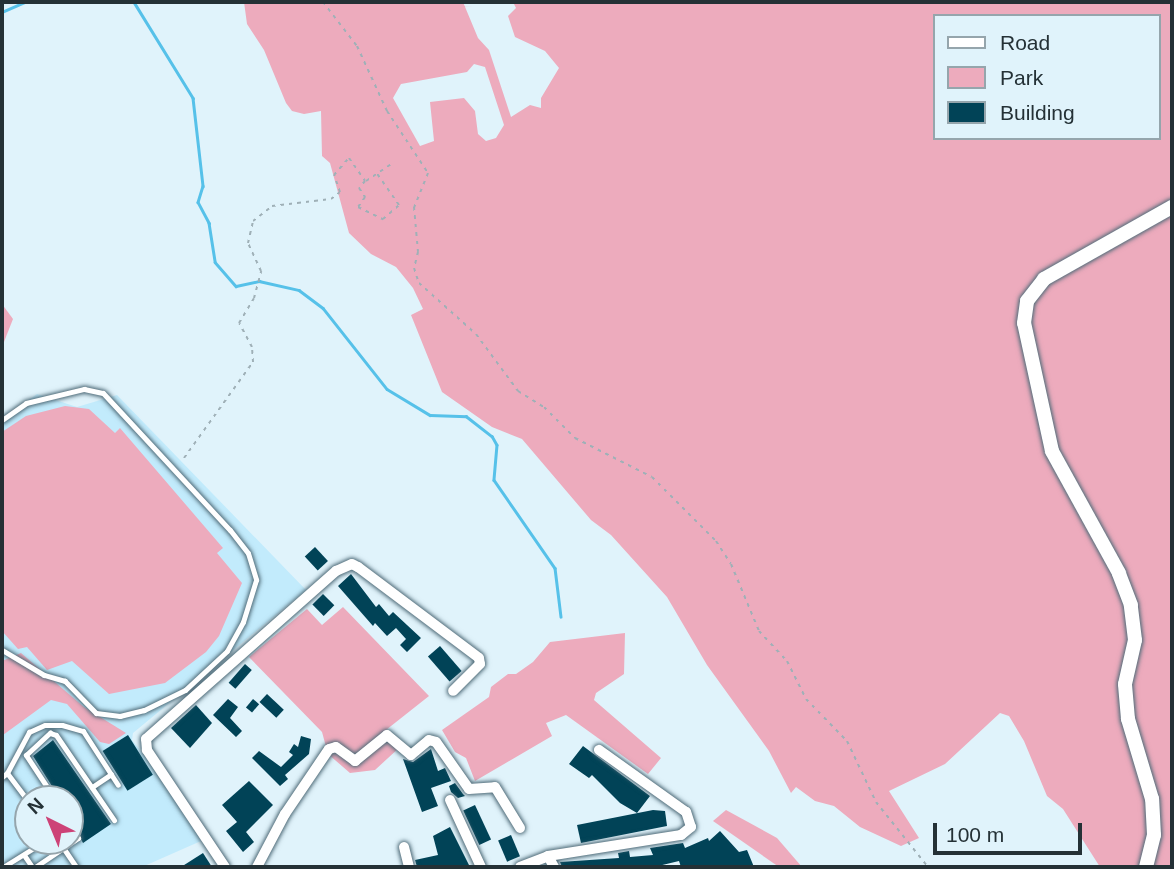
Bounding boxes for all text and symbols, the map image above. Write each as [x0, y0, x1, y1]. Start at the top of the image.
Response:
legend [932, 14, 1160, 140]
text: Road [1000, 31, 1050, 54]
text: Park [1000, 66, 1043, 89]
text: Building [1000, 101, 1075, 124]
north arrow [14, 785, 84, 855]
text: N [24, 793, 48, 818]
scale bar [936, 810, 1085, 854]
text: 100 m [946, 823, 1004, 846]

